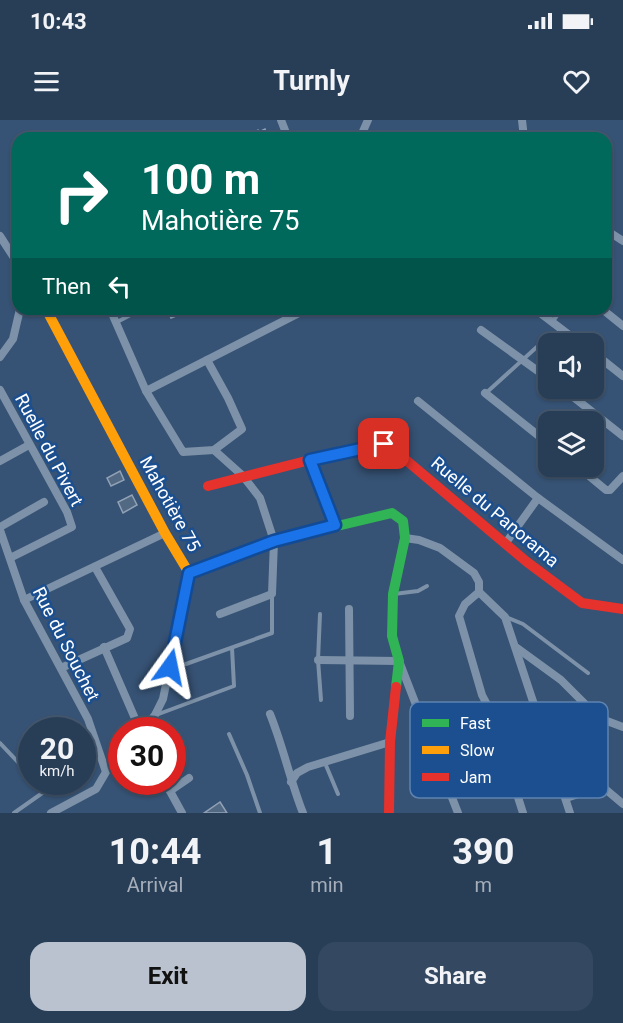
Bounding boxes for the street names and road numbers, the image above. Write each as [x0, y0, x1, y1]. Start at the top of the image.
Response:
street label: Ruelle du Pivert [11, 390, 88, 510]
street label: Mahotière 75 [136, 452, 205, 555]
street label: Ruelle du Panorama [427, 452, 563, 571]
street label: Rue du Souchet [29, 583, 104, 704]

